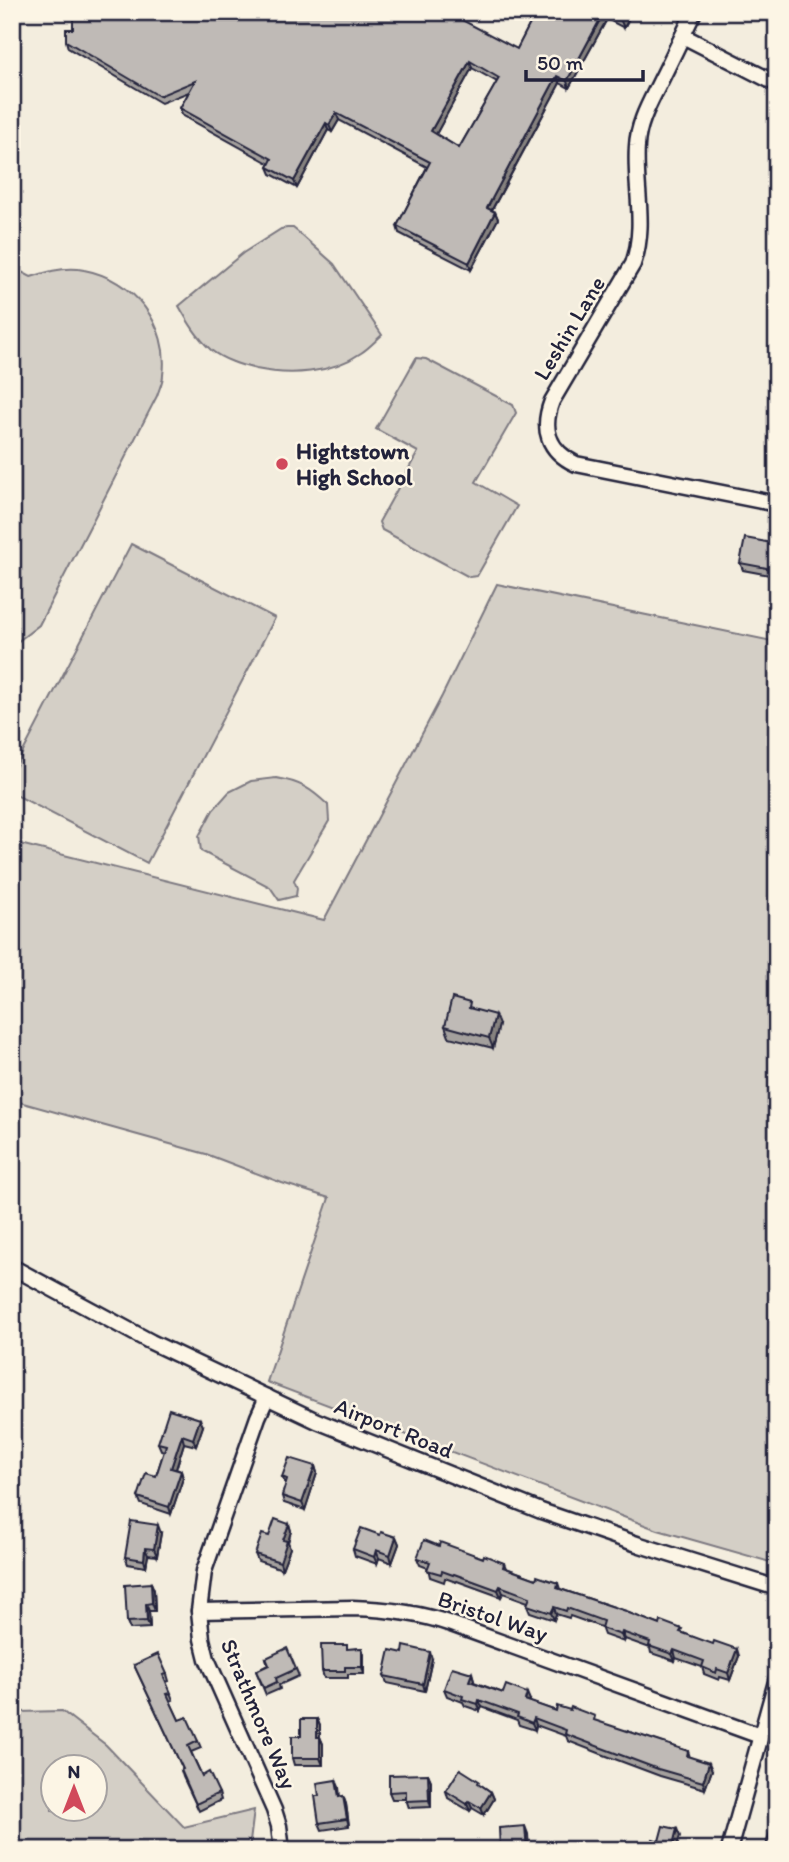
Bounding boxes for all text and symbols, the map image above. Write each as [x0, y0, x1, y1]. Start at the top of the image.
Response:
scale bar [526, 38, 644, 82]
text: 50 m [537, 50, 584, 75]
street label: Leshin Lane [527, 271, 611, 385]
place label: Hightstown High School [296, 437, 413, 491]
marker: Hightstown High School [274, 456, 290, 472]
street label: Airport Road [331, 1391, 457, 1465]
street label: Bristol Way [434, 1584, 552, 1648]
street label: Strathmore Way [215, 1635, 303, 1793]
north arrow [38, 1754, 108, 1824]
text: N [68, 1760, 80, 1783]

